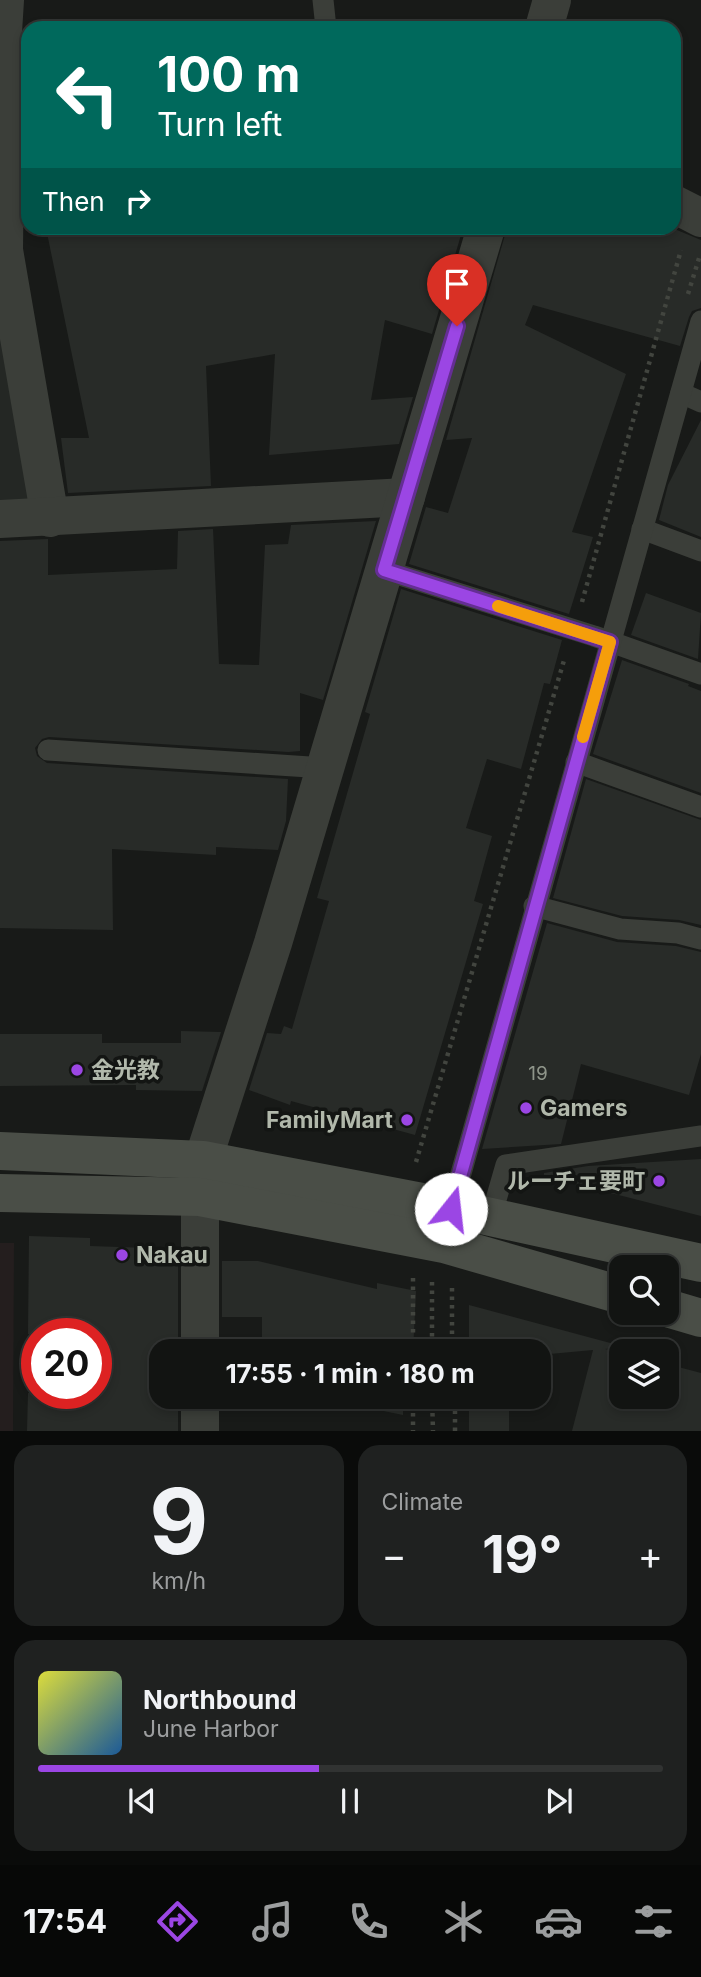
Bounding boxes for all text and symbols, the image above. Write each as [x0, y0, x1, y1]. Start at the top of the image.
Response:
text: 100 m [157, 45, 301, 104]
icon: left [42, 49, 133, 140]
text: Turn left [157, 105, 282, 144]
icon: right [119, 182, 157, 220]
text: Then [42, 186, 105, 217]
pin [427, 254, 487, 326]
icon: arrive [438, 265, 476, 303]
place label: 金光教 [91, 1056, 160, 1084]
marker: 金光教 [69, 1062, 85, 1078]
house number: 19 [528, 1062, 548, 1085]
place label: Gamers [540, 1094, 628, 1122]
marker: Gamers [518, 1100, 534, 1116]
place label: FamilyMart [266, 1106, 394, 1134]
marker: FamilyMart [399, 1112, 415, 1128]
place label: ルーチェ要町 [507, 1167, 645, 1195]
position arrow [414, 1172, 488, 1246]
marker: ルーチェ要町 [651, 1173, 667, 1189]
place label: Nakau [136, 1241, 208, 1269]
marker: Nakau [114, 1247, 130, 1263]
map controls [609, 1255, 679, 1409]
button: search [609, 1255, 679, 1325]
speed limit sign: 20 [21, 1318, 112, 1409]
button: layers [609, 1339, 679, 1409]
text: 17:55 · 1 min · 180 m [225, 1358, 475, 1389]
text: 9 [149, 1466, 208, 1576]
text: Climate [382, 1488, 463, 1516]
text: 19° [482, 1523, 562, 1586]
text: − [382, 1532, 407, 1578]
text: + [638, 1532, 663, 1578]
text: km/h [151, 1567, 206, 1595]
text: Northbound [143, 1684, 297, 1715]
text: June Harbor [143, 1715, 279, 1743]
icon: previous [123, 1782, 161, 1820]
icon: pause [331, 1782, 369, 1820]
icon: next [540, 1782, 578, 1820]
icon: directions [153, 1897, 202, 1946]
icon: music [248, 1897, 297, 1946]
icon: phone [344, 1897, 393, 1946]
icon: climate [439, 1897, 488, 1946]
icon: car [534, 1897, 583, 1946]
icon: filters [629, 1897, 678, 1946]
text: 17:54 [23, 1902, 107, 1941]

